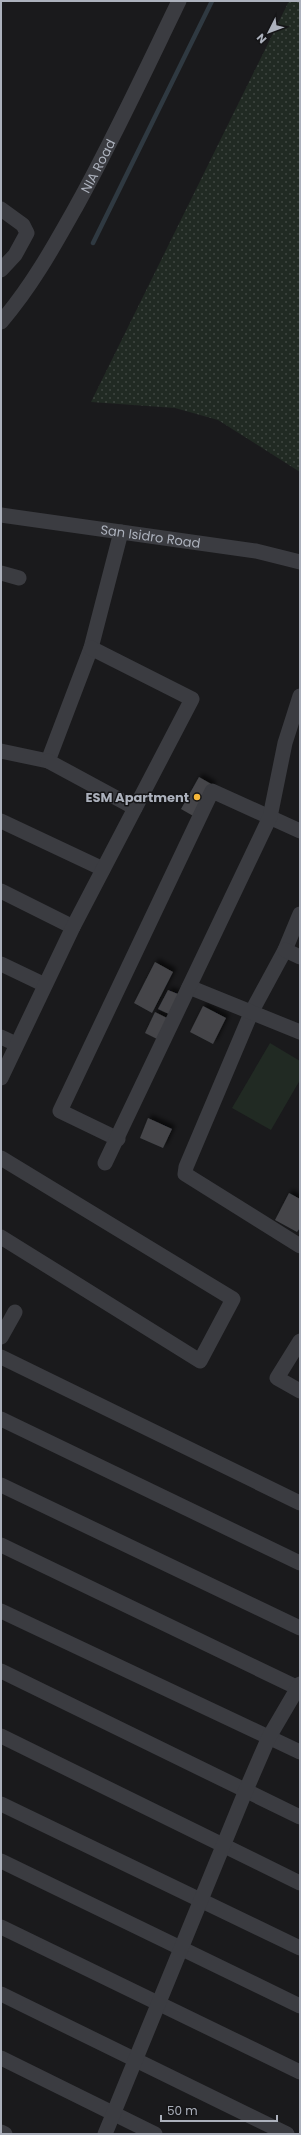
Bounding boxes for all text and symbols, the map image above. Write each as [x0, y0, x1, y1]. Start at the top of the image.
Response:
north arrow [249, 12, 289, 52]
text: N [253, 30, 270, 47]
street label: NIA Road [76, 136, 120, 196]
street label: San Isidro Road [99, 520, 202, 553]
place label: ESM Apartment [85, 788, 189, 807]
marker: ESM Apartment [192, 792, 202, 802]
scale bar [161, 2097, 277, 2123]
text: 50 m [167, 2102, 198, 2119]

